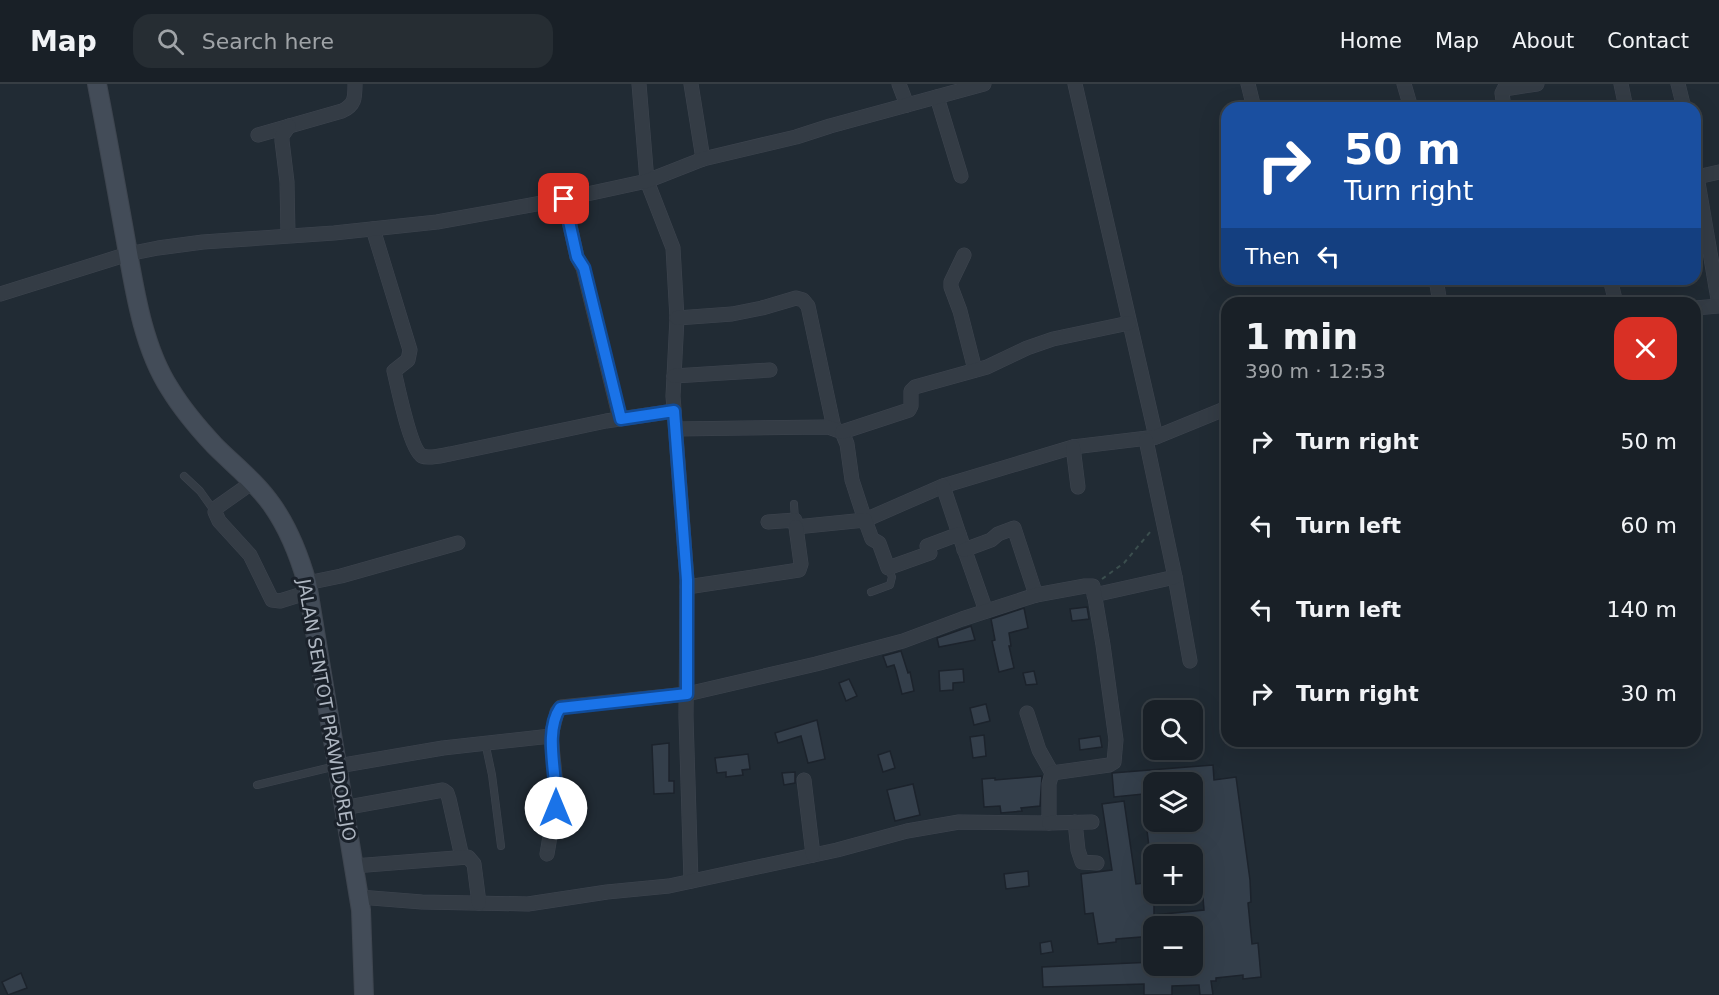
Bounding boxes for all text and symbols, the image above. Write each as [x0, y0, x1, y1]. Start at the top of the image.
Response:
search box [133, 14, 553, 68]
text: Map [30, 25, 97, 58]
icon: search [154, 25, 187, 58]
text: Search here [202, 29, 334, 54]
text: Home [1340, 29, 1402, 53]
text: Map [1435, 29, 1479, 53]
text: About [1512, 29, 1574, 53]
text: Contact [1607, 29, 1689, 53]
text: 50 m [1344, 125, 1461, 174]
icon: right [1245, 126, 1323, 204]
pin [538, 173, 589, 224]
text: Turn right [1344, 175, 1473, 206]
icon: arrive [547, 182, 580, 215]
icon: left [1312, 240, 1345, 273]
text: Then [1245, 244, 1300, 269]
text: 1 min [1245, 316, 1358, 357]
button: close [1614, 317, 1677, 380]
text: 390 m · 12:53 [1245, 359, 1386, 383]
icon: right [1245, 425, 1278, 458]
text: Turn right [1296, 429, 1419, 454]
text: 50 m [1621, 429, 1677, 454]
icon: left [1245, 509, 1278, 542]
text: Turn left [1296, 513, 1401, 538]
text: 60 m [1621, 513, 1677, 538]
street label: JALAN SENTOT PRAWIDOREJO [293, 576, 360, 843]
icon: left [1245, 593, 1278, 626]
text: Turn left [1296, 597, 1401, 622]
text: 140 m [1607, 597, 1677, 622]
icon: right [1245, 677, 1278, 710]
text: Turn right [1296, 681, 1419, 706]
text: 30 m [1621, 681, 1677, 706]
map controls [1143, 700, 1203, 976]
button: search [1143, 700, 1203, 760]
button: layers [1143, 772, 1203, 832]
position arrow [524, 776, 588, 840]
button: + [1143, 844, 1203, 904]
button: − [1143, 916, 1203, 976]

